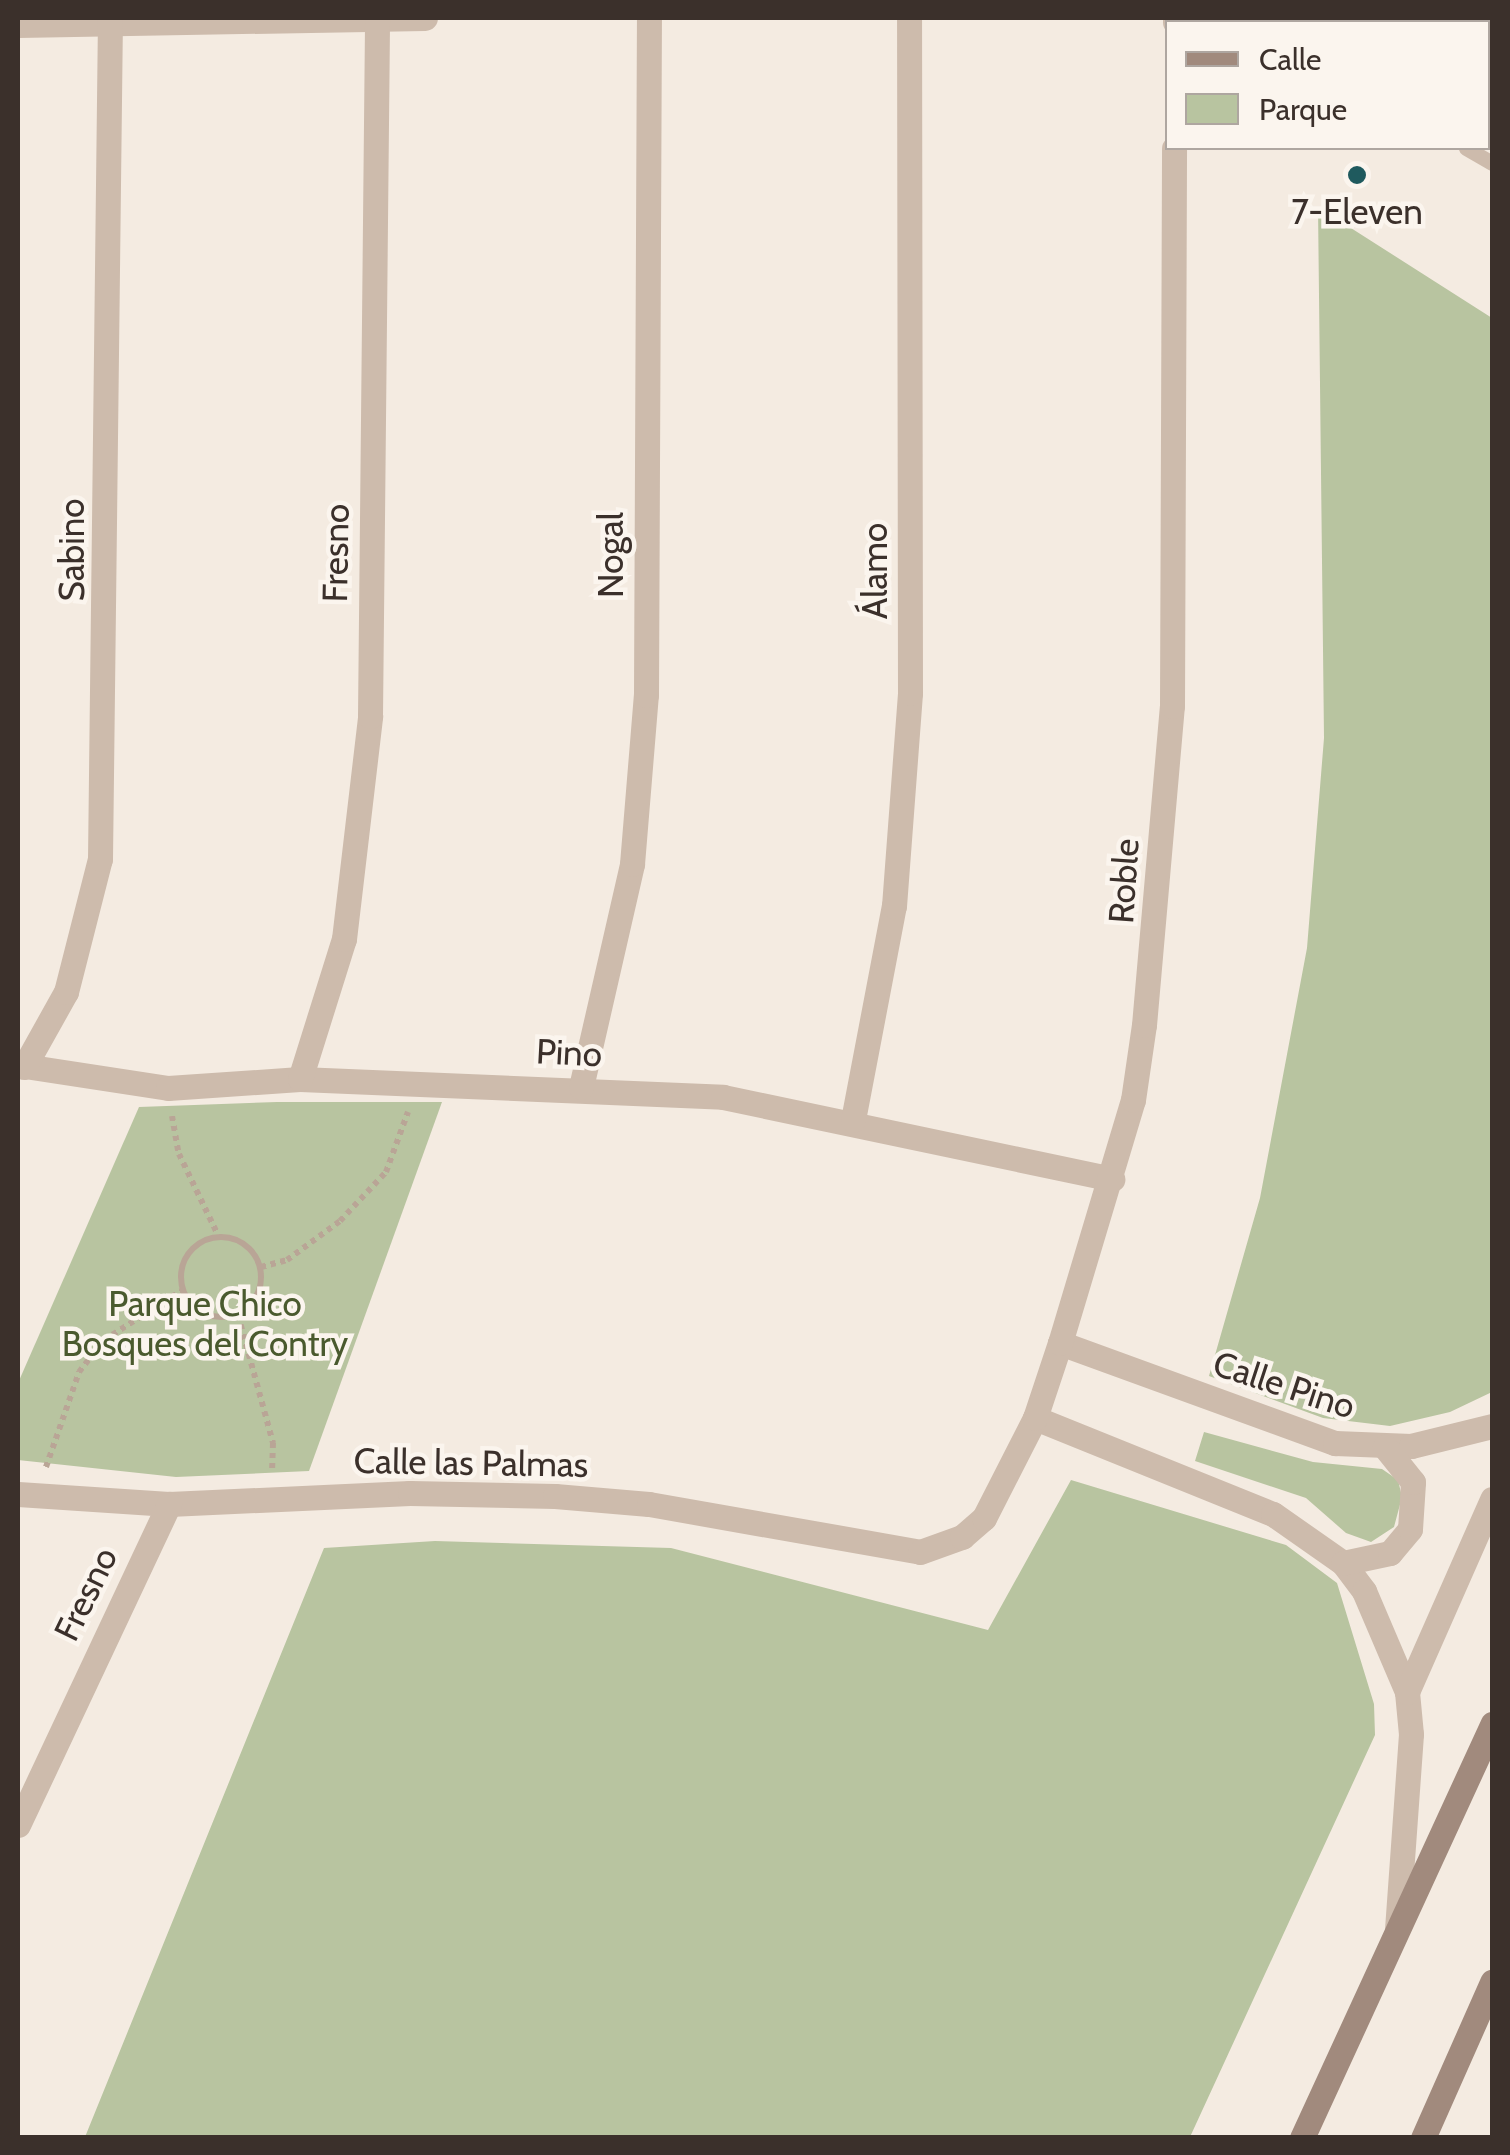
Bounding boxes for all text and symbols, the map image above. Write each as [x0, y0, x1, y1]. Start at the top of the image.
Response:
legend [1165, 20, 1490, 150]
text: Calle [1259, 41, 1321, 78]
text: Parque [1259, 91, 1347, 128]
marker: 7-Eleven [1346, 164, 1368, 186]
place label: 7-Eleven [1291, 191, 1423, 233]
street label: Sabino [51, 499, 93, 601]
street label: Fresno [314, 503, 358, 603]
street label: Nogal [590, 512, 632, 598]
street label: Álamo [854, 523, 896, 619]
street label: Roble [1100, 837, 1148, 925]
street label: Pino [535, 1030, 603, 1076]
park label: Parque Chico Bosques del Contry [62, 1283, 348, 1365]
street label: Calle Pino [1208, 1342, 1360, 1428]
street label: Calle las Palmas [353, 1440, 589, 1486]
street label: Fresno [46, 1541, 126, 1647]

